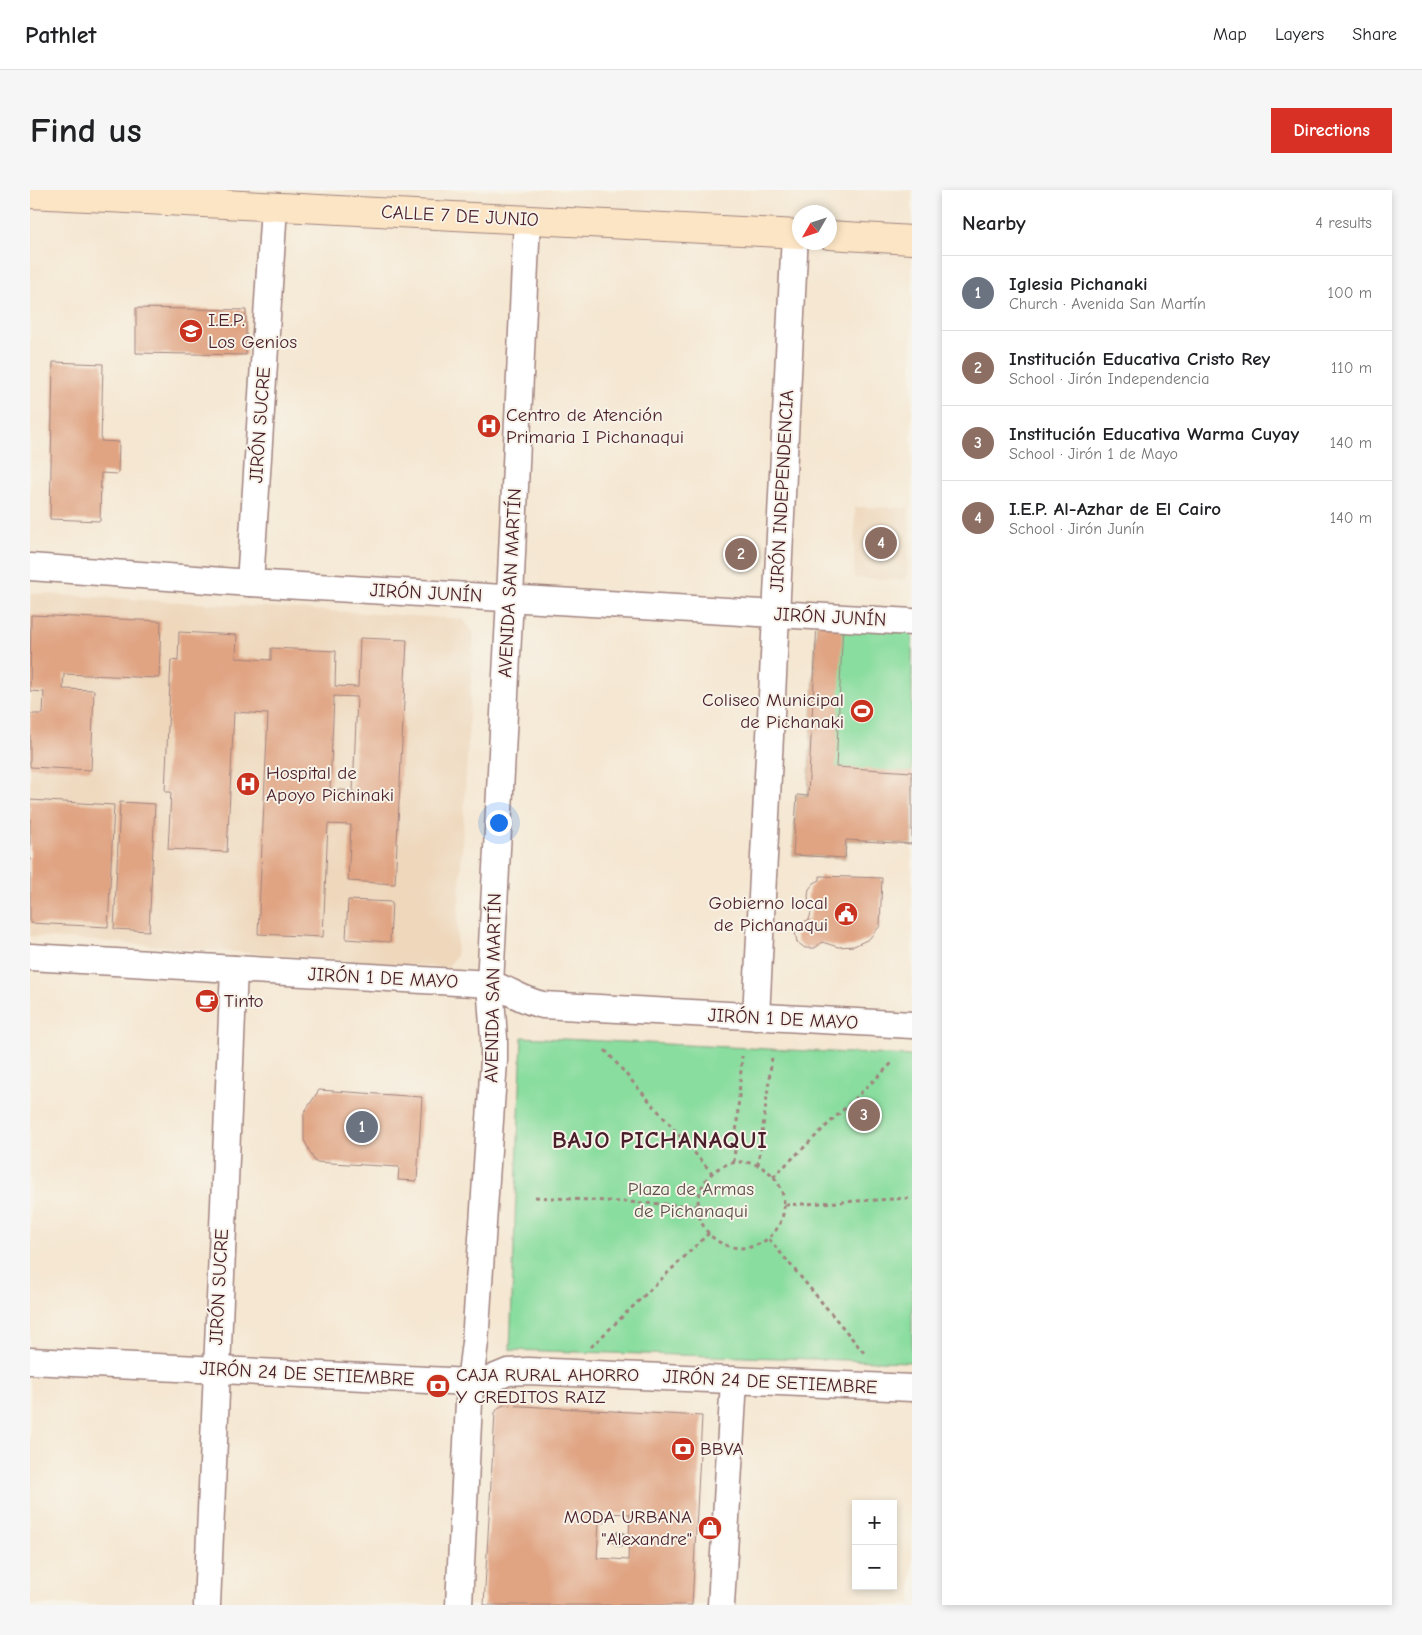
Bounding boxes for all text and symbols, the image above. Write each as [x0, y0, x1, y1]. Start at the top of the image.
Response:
text: Pathlet [25, 21, 96, 49]
text: Map [1213, 24, 1247, 45]
text: Layers [1275, 24, 1324, 45]
text: Share [1352, 24, 1397, 45]
button: Directions [1271, 108, 1392, 153]
text: Find us [30, 110, 142, 151]
street label: CALLE 7 DE JUNIO [381, 201, 539, 231]
north arrow [792, 205, 837, 250]
text: Nearby [962, 211, 1026, 235]
text: 4 results [1315, 214, 1372, 232]
text: Iglesia Pichanaki [1009, 273, 1148, 295]
text: 1 [975, 284, 981, 302]
text: 100 m [1328, 284, 1372, 302]
text: Church · Avenida San Martín [1009, 295, 1206, 313]
place label: I.E.P. Los Genios [208, 309, 297, 353]
school or university icon: I.E.P. Los Genios [178, 318, 204, 344]
text: Institución Educativa Cristo Rey [1009, 348, 1270, 370]
text: 2 [974, 359, 982, 377]
text: 110 m [1331, 359, 1372, 377]
street label: JIRÓN SUCRE [245, 366, 275, 484]
text: School · Jirón Independencia [1009, 370, 1209, 388]
street label: JIRÓN INDEPENDENCIA [766, 389, 798, 593]
place label: Centro de Atención Primaria I Pichanaqui [506, 404, 684, 448]
hospital icon: Centro de Atención Primaria I Pichanaqui [476, 413, 502, 439]
text: Institución Educativa Warma Cuyay [1009, 423, 1299, 445]
text: 3 [974, 434, 982, 452]
text: 140 m [1330, 434, 1372, 452]
text: School · Jirón 1 de Mayo [1009, 445, 1178, 463]
street label: AVENIDA SAN MARTÍN [494, 488, 526, 678]
text: I.E.P. Al-Azhar de El Cairo [1009, 498, 1221, 520]
text: 4 [974, 509, 982, 527]
text: 140 m [1330, 509, 1372, 527]
text: School · Jirón Junín [1009, 520, 1144, 538]
pin: 4 [865, 524, 897, 562]
pin: 2 [725, 535, 757, 573]
street label: JIRÓN JUNÍN [369, 579, 483, 607]
street label: JIRÓN JUNÍN [773, 603, 887, 631]
place label: Coliseo Municipal de Pichanaki [702, 689, 844, 733]
sports icon: Coliseo Municipal de Pichanaki [849, 698, 875, 724]
place label: Hospital de Apoyo Pichinaki [266, 762, 394, 806]
hospital icon: Hospital de Apoyo Pichinaki [235, 771, 261, 797]
your location [486, 810, 512, 836]
place label: Gobierno local de Pichanaqui [709, 892, 828, 936]
street label: AVENIDA SAN MARTÍN [480, 893, 506, 1083]
public building icon: Gobierno local de Pichanaqui [833, 901, 859, 927]
street label: JIRÓN 1 DE MAYO [307, 963, 459, 993]
cafe icon: Tinto [194, 988, 220, 1014]
place label: Tinto [224, 990, 264, 1012]
street label: JIRÓN 1 DE MAYO [707, 1004, 859, 1034]
pin: 3 [848, 1096, 880, 1134]
pin: 1 [346, 1108, 378, 1146]
district label: BAJO PICHANAQUI [552, 1126, 768, 1154]
park label: Plaza de Armas de Pichanaqui [628, 1178, 754, 1222]
street label: JIRÓN SUCRE [205, 1228, 233, 1346]
street label: JIRÓN 24 DE SETIEMBRE [199, 1357, 415, 1391]
place label: CAJA RURAL AHORRO Y CREDITOS RAIZ [456, 1364, 639, 1408]
street label: JIRÓN 24 DE SETIEMBRE [662, 1365, 878, 1399]
bank icon: CAJA RURAL AHORRO Y CREDITOS RAIZ [425, 1373, 451, 1399]
bank icon: BBVA [670, 1436, 696, 1462]
place label: BBVA [700, 1438, 744, 1460]
map controls [852, 1500, 897, 1590]
button: + [852, 1500, 897, 1545]
place label: MODA URBANA "Alexandre" [564, 1506, 692, 1550]
shop icon: MODA URBANA "Alexandre" [697, 1515, 723, 1541]
button: − [852, 1545, 897, 1590]

